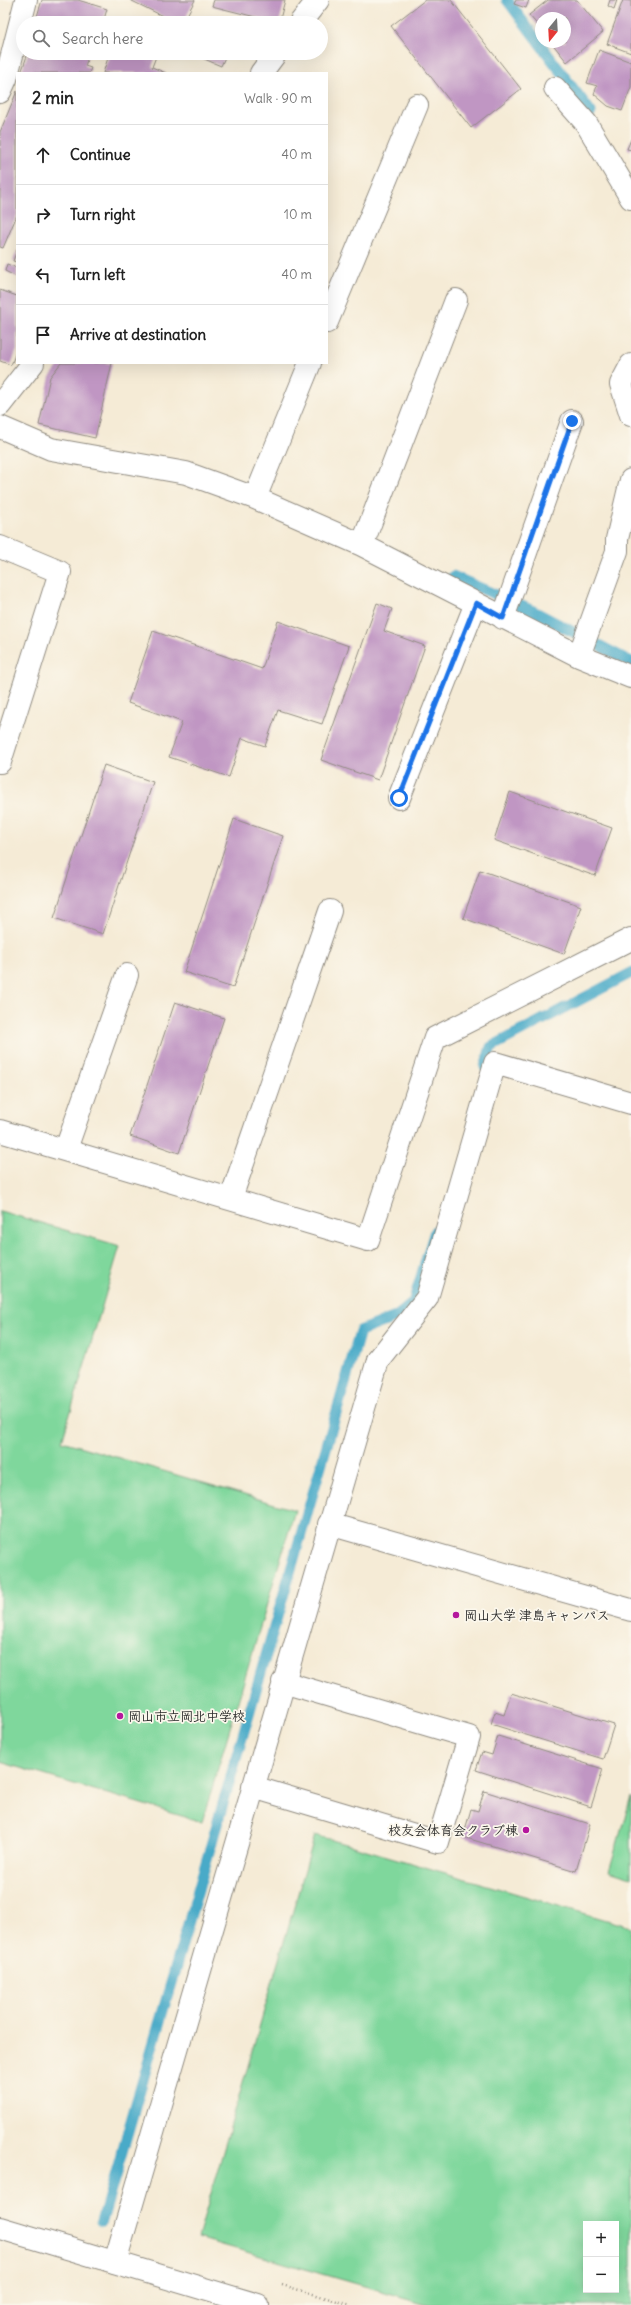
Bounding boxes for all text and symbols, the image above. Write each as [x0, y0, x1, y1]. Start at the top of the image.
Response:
north arrow [535, 12, 571, 48]
search box [16, 16, 328, 60]
icon: search [30, 27, 52, 49]
text: Search here [62, 29, 143, 48]
text: 2 min [32, 87, 74, 109]
text: Walk · 90 m [244, 90, 312, 107]
icon: ahead [32, 144, 54, 166]
text: Continue [70, 145, 131, 164]
text: 40 m [281, 146, 312, 163]
icon: right [32, 204, 54, 226]
text: Turn right [70, 205, 135, 224]
text: 10 m [284, 206, 312, 223]
icon: left [32, 264, 54, 286]
text: Turn left [70, 265, 125, 284]
text: 40 m [281, 266, 312, 283]
icon: arrive [32, 324, 54, 346]
text: Arrive at destination [70, 325, 206, 344]
route end [563, 412, 581, 430]
route start [390, 789, 408, 807]
place label: 岡山大学 津島キャンパス [464, 1607, 610, 1624]
marker: 岡山大学 津島キャンパス [451, 1610, 461, 1620]
place label: 岡山市立岡北中学校 [128, 1708, 245, 1725]
marker: 岡山市立岡北中学校 [115, 1711, 125, 1721]
place label: 校友会体育会クラブ棟 [388, 1822, 518, 1839]
marker: 校友会体育会クラブ棟 [521, 1825, 531, 1835]
map controls [583, 2221, 619, 2293]
button: + [583, 2221, 619, 2257]
button: − [583, 2257, 619, 2293]

